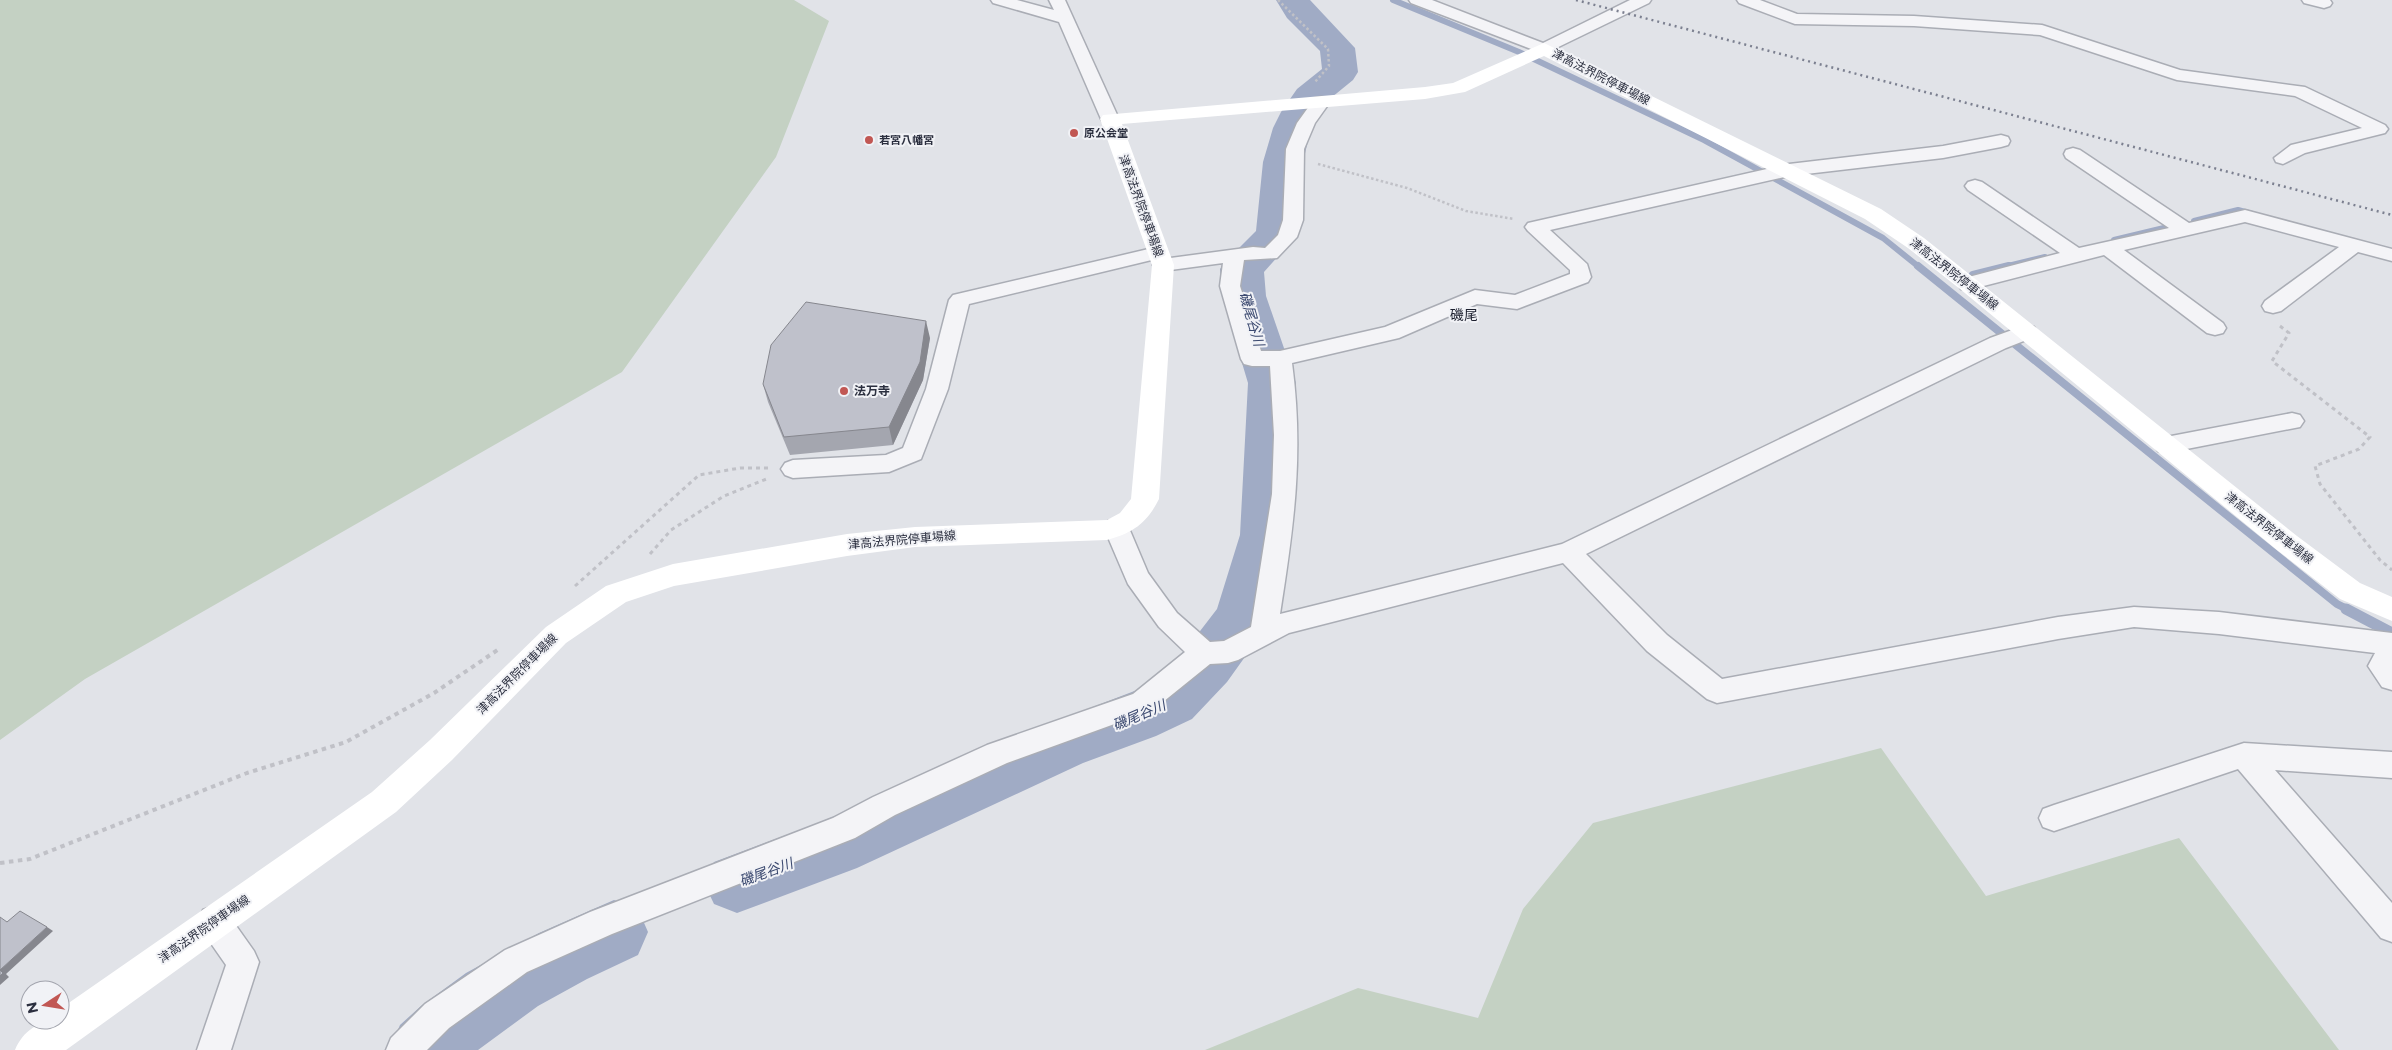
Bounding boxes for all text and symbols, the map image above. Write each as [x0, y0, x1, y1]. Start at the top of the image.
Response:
street label: 津高法界院停車場線 [1550, 45, 1653, 108]
place label: 原公会堂 [1084, 126, 1128, 140]
marker: 原公会堂 [1068, 127, 1080, 139]
place label: 若宮八幡宮 [879, 133, 934, 147]
marker: 若宮八幡宮 [863, 134, 875, 146]
street label: 津高法界院停車場線 [1116, 153, 1167, 259]
street label: 津高法界院停車場線 [1907, 234, 2001, 313]
water label: 磯尾谷川 [1236, 290, 1269, 350]
district label: 磯尾 [1450, 306, 1478, 324]
place label: 法万寺 [854, 383, 890, 398]
marker: 法万寺 [838, 385, 850, 397]
street label: 津高法界院停車場線 [2222, 488, 2316, 567]
street label: 津高法界院停車場線 [848, 527, 956, 552]
street label: 津高法界院停車場線 [473, 630, 560, 717]
water label: 磯尾谷川 [1110, 695, 1170, 734]
water label: 磯尾谷川 [737, 853, 797, 890]
street label: 津高法界院停車場線 [155, 891, 252, 966]
north arrow [20, 980, 70, 1030]
text: N [22, 1000, 42, 1015]

